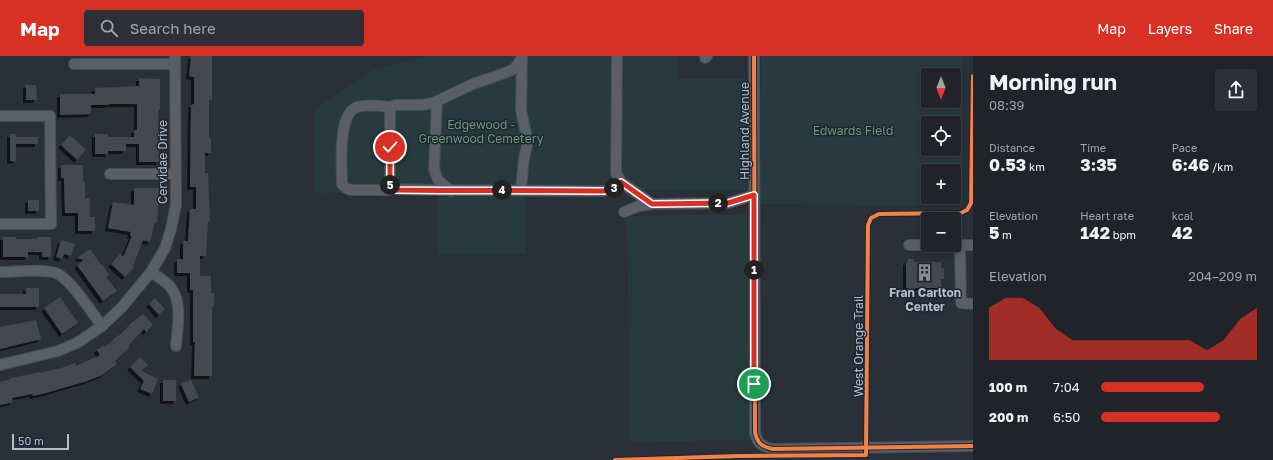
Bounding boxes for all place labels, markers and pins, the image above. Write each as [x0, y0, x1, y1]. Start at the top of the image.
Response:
pin [373, 130, 407, 164]
pin: 5 [380, 175, 400, 195]
pin: 3 [604, 178, 624, 198]
pin: 4 [492, 180, 512, 200]
pin: 2 [708, 193, 728, 213]
pin: 1 [744, 260, 764, 280]
building icon: Fran Carlton Center [915, 263, 935, 283]
place label: Fran Carlton Center [889, 285, 961, 314]
pin [737, 367, 771, 401]

